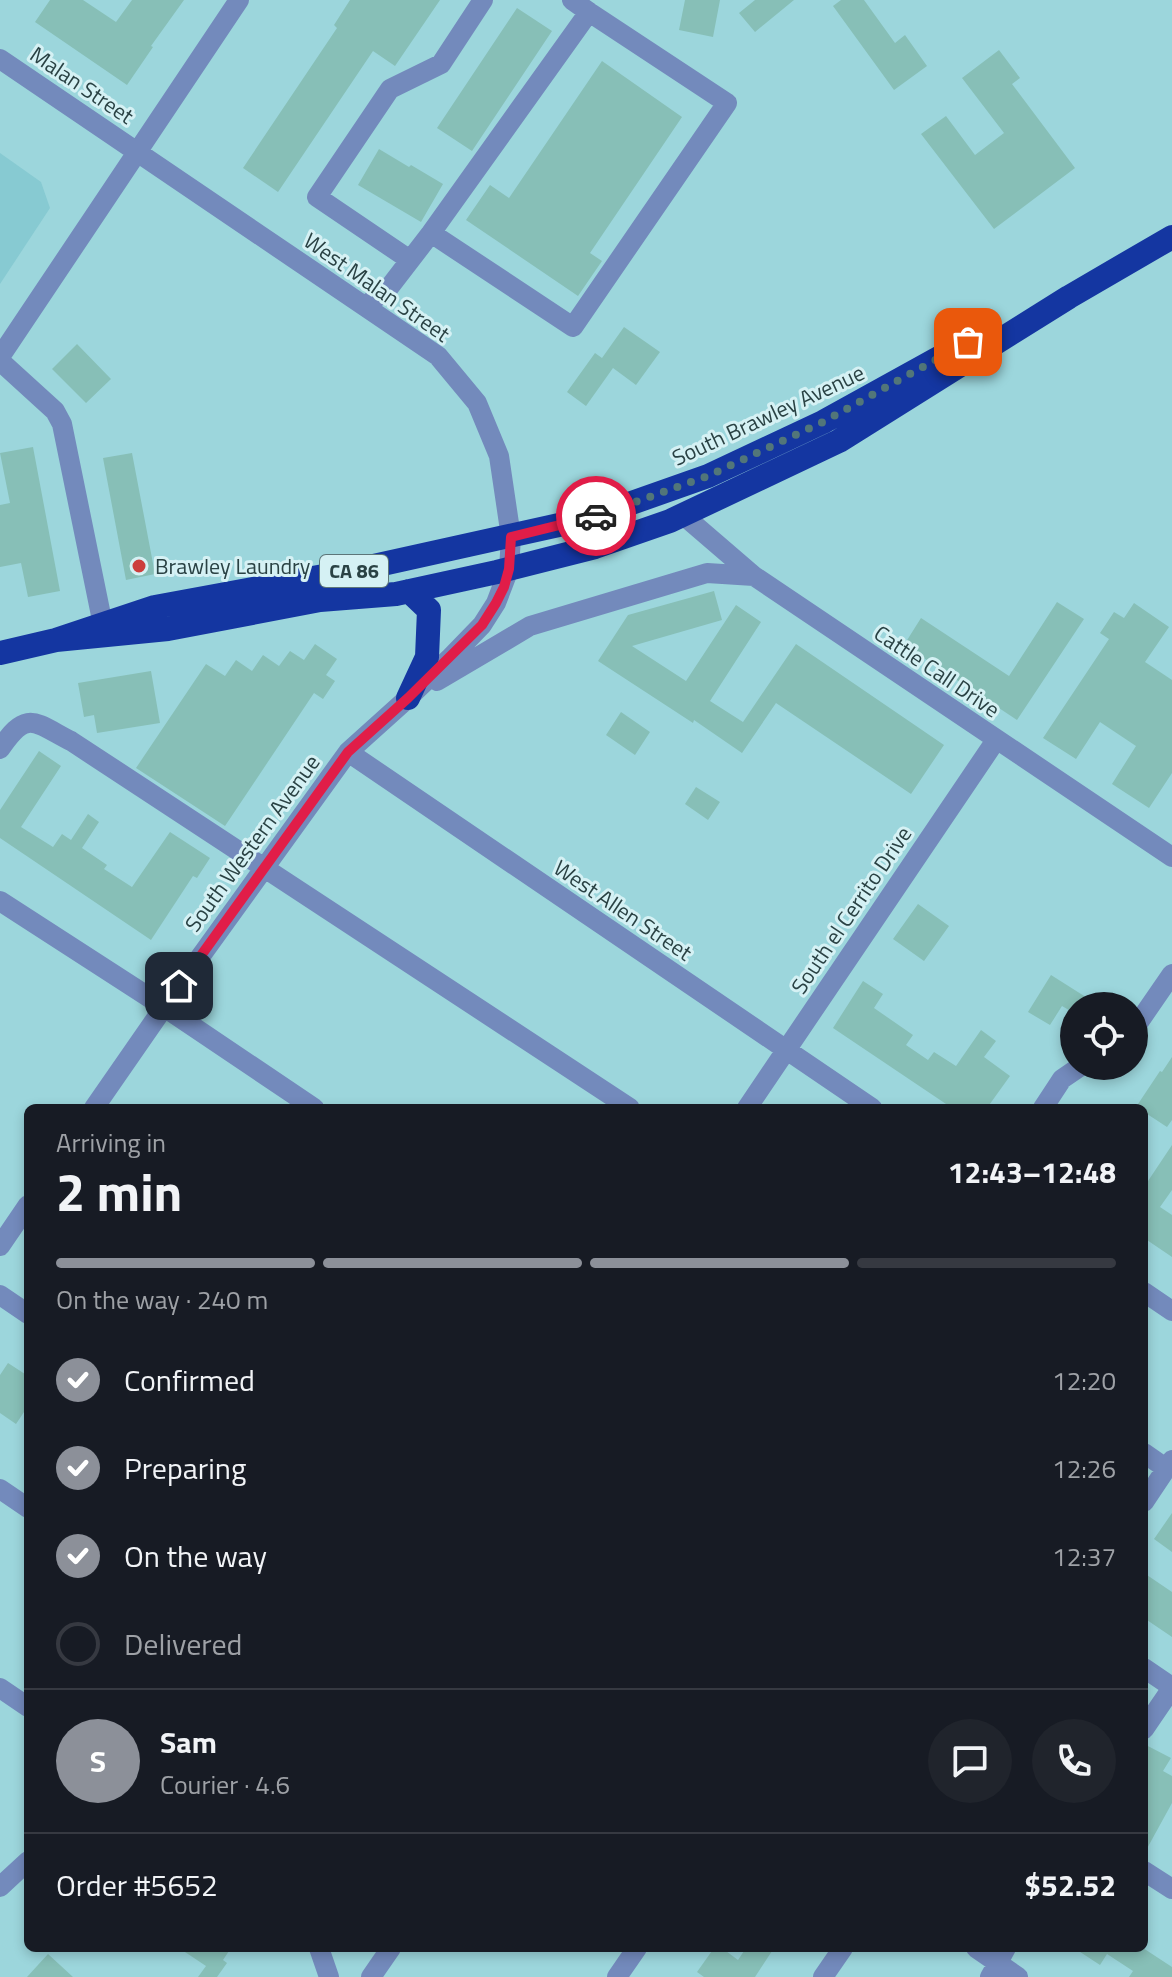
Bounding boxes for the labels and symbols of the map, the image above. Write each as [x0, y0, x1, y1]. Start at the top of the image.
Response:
street label: Malan Street [23, 38, 141, 133]
street label: West Malan Street [297, 224, 457, 350]
pin [934, 308, 1002, 376]
street label: South Brawley Avenue [666, 355, 870, 475]
courier [556, 476, 636, 556]
place label: Brawley Laundry [155, 549, 311, 583]
road number: CA 86 [320, 555, 388, 587]
marker: Brawley Laundry [130, 557, 148, 575]
street label: Cattle Call Drive [867, 616, 1007, 726]
street label: South Western Avenue [176, 747, 328, 939]
street label: South el Cerrito Drive [782, 819, 920, 1001]
street label: West Allen Street [547, 851, 699, 969]
pin [145, 952, 213, 1020]

